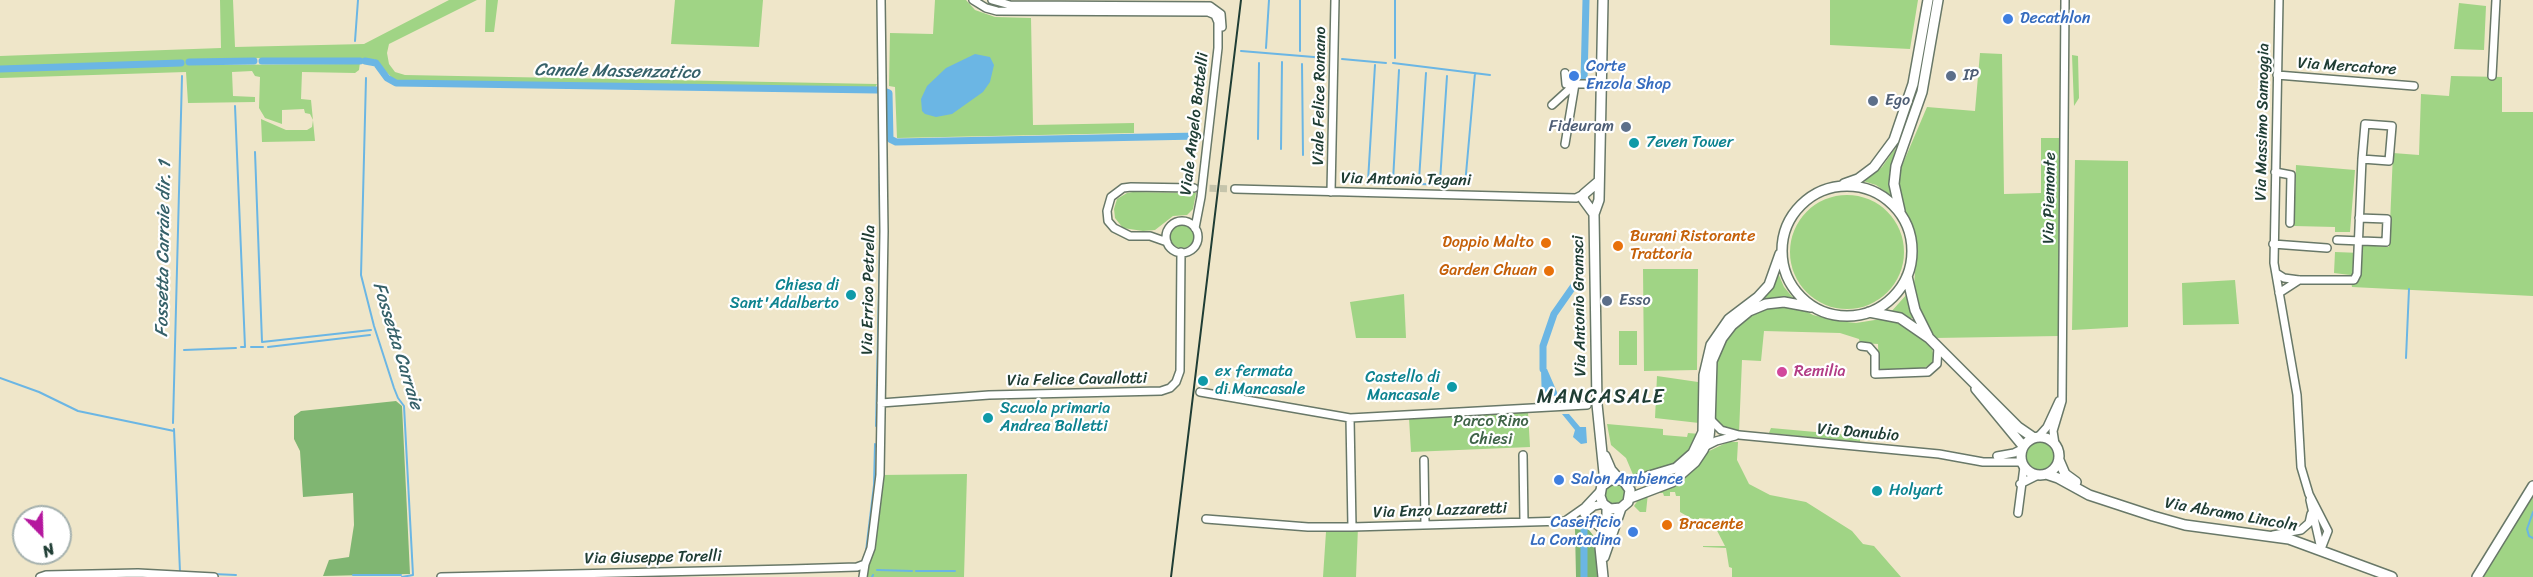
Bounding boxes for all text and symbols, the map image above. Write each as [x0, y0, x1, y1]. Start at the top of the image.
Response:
place label: Decathlon [2020, 9, 2090, 29]
marker: Decathlon [2001, 12, 2015, 26]
street label: Viale Felice Romano [1309, 26, 1331, 166]
street label: Via Massimo Samoggia [2252, 43, 2274, 201]
street label: Viale Angelo Battelli [1177, 51, 1213, 197]
street label: Via Mercatore [2297, 54, 2397, 80]
place label: Corte Enzola Shop [1586, 57, 1671, 95]
water label: Canale Massenzatico [534, 60, 700, 84]
place label: IP [1963, 66, 1979, 86]
marker: Corte Enzola Shop [1567, 69, 1581, 83]
marker: IP [1944, 69, 1958, 83]
place label: Ego [1885, 91, 1910, 111]
marker: Ego [1866, 94, 1880, 108]
place label: Fideuram [1549, 117, 1614, 137]
marker: Fideuram [1619, 120, 1633, 134]
place label: 7even Tower [1646, 133, 1733, 153]
marker: 7even Tower [1627, 136, 1641, 150]
street label: Via Piemonte [2040, 152, 2060, 244]
water label: Fossetta Carraie dir. 1 [152, 161, 176, 337]
street label: Via Antonio Tegani [1341, 169, 1471, 191]
street label: Via Errico Petrella [858, 225, 880, 355]
place label: Burani Ristorante Trattoria [1630, 227, 1756, 265]
place label: Doppio Malto [1442, 233, 1534, 253]
street label: Via Antonio Gramsci [1569, 235, 1591, 377]
marker: Doppio Malto [1539, 236, 1553, 250]
marker: Burani Ristorante Trattoria [1611, 239, 1625, 253]
place label: Garden Chuan [1439, 261, 1537, 281]
marker: Garden Chuan [1542, 264, 1556, 278]
place label: Chiesa di Sant'Adalberto [730, 276, 839, 314]
water label: Fossetta Carraie [367, 280, 427, 412]
marker: Chiesa di Sant'Adalberto [844, 288, 858, 302]
place label: Esso [1619, 291, 1651, 311]
marker: Esso [1600, 294, 1614, 308]
place label: ex fermata di Mancasale [1215, 362, 1305, 400]
place label: Remilia [1794, 362, 1846, 382]
marker: Remilia [1775, 365, 1789, 379]
place label: Castello di Mancasale [1365, 368, 1440, 406]
street label: Via Felice Cavallotti [1007, 369, 1147, 391]
marker: ex fermata di Mancasale [1196, 374, 1210, 388]
marker: Castello di Mancasale [1445, 380, 1459, 394]
district label: MANCASALE [1537, 386, 1665, 410]
place label: Scuola primaria Andrea Balletti [1000, 399, 1110, 437]
marker: Scuola primaria Andrea Balletti [981, 411, 995, 425]
park label: Parco Rino Chiesi [1453, 412, 1529, 450]
street label: Via Danubio [1816, 420, 1900, 446]
place label: Salon Ambience [1571, 470, 1683, 490]
marker: Salon Ambience [1552, 473, 1566, 487]
place label: Holyart [1889, 481, 1943, 501]
marker: Holyart [1870, 484, 1884, 498]
street label: Via Abramo Lincoln [2163, 494, 2299, 536]
street label: Via Enzo Lazzaretti [1373, 499, 1507, 523]
north arrow [12, 505, 72, 565]
place label: Caseificio La Contadina [1530, 513, 1621, 551]
place label: Bracente [1679, 515, 1743, 535]
marker: Bracente [1660, 518, 1674, 532]
marker: Caseificio La Contadina [1626, 525, 1640, 539]
text: N [38, 535, 59, 566]
street label: Via Giuseppe Torelli [584, 547, 722, 569]

